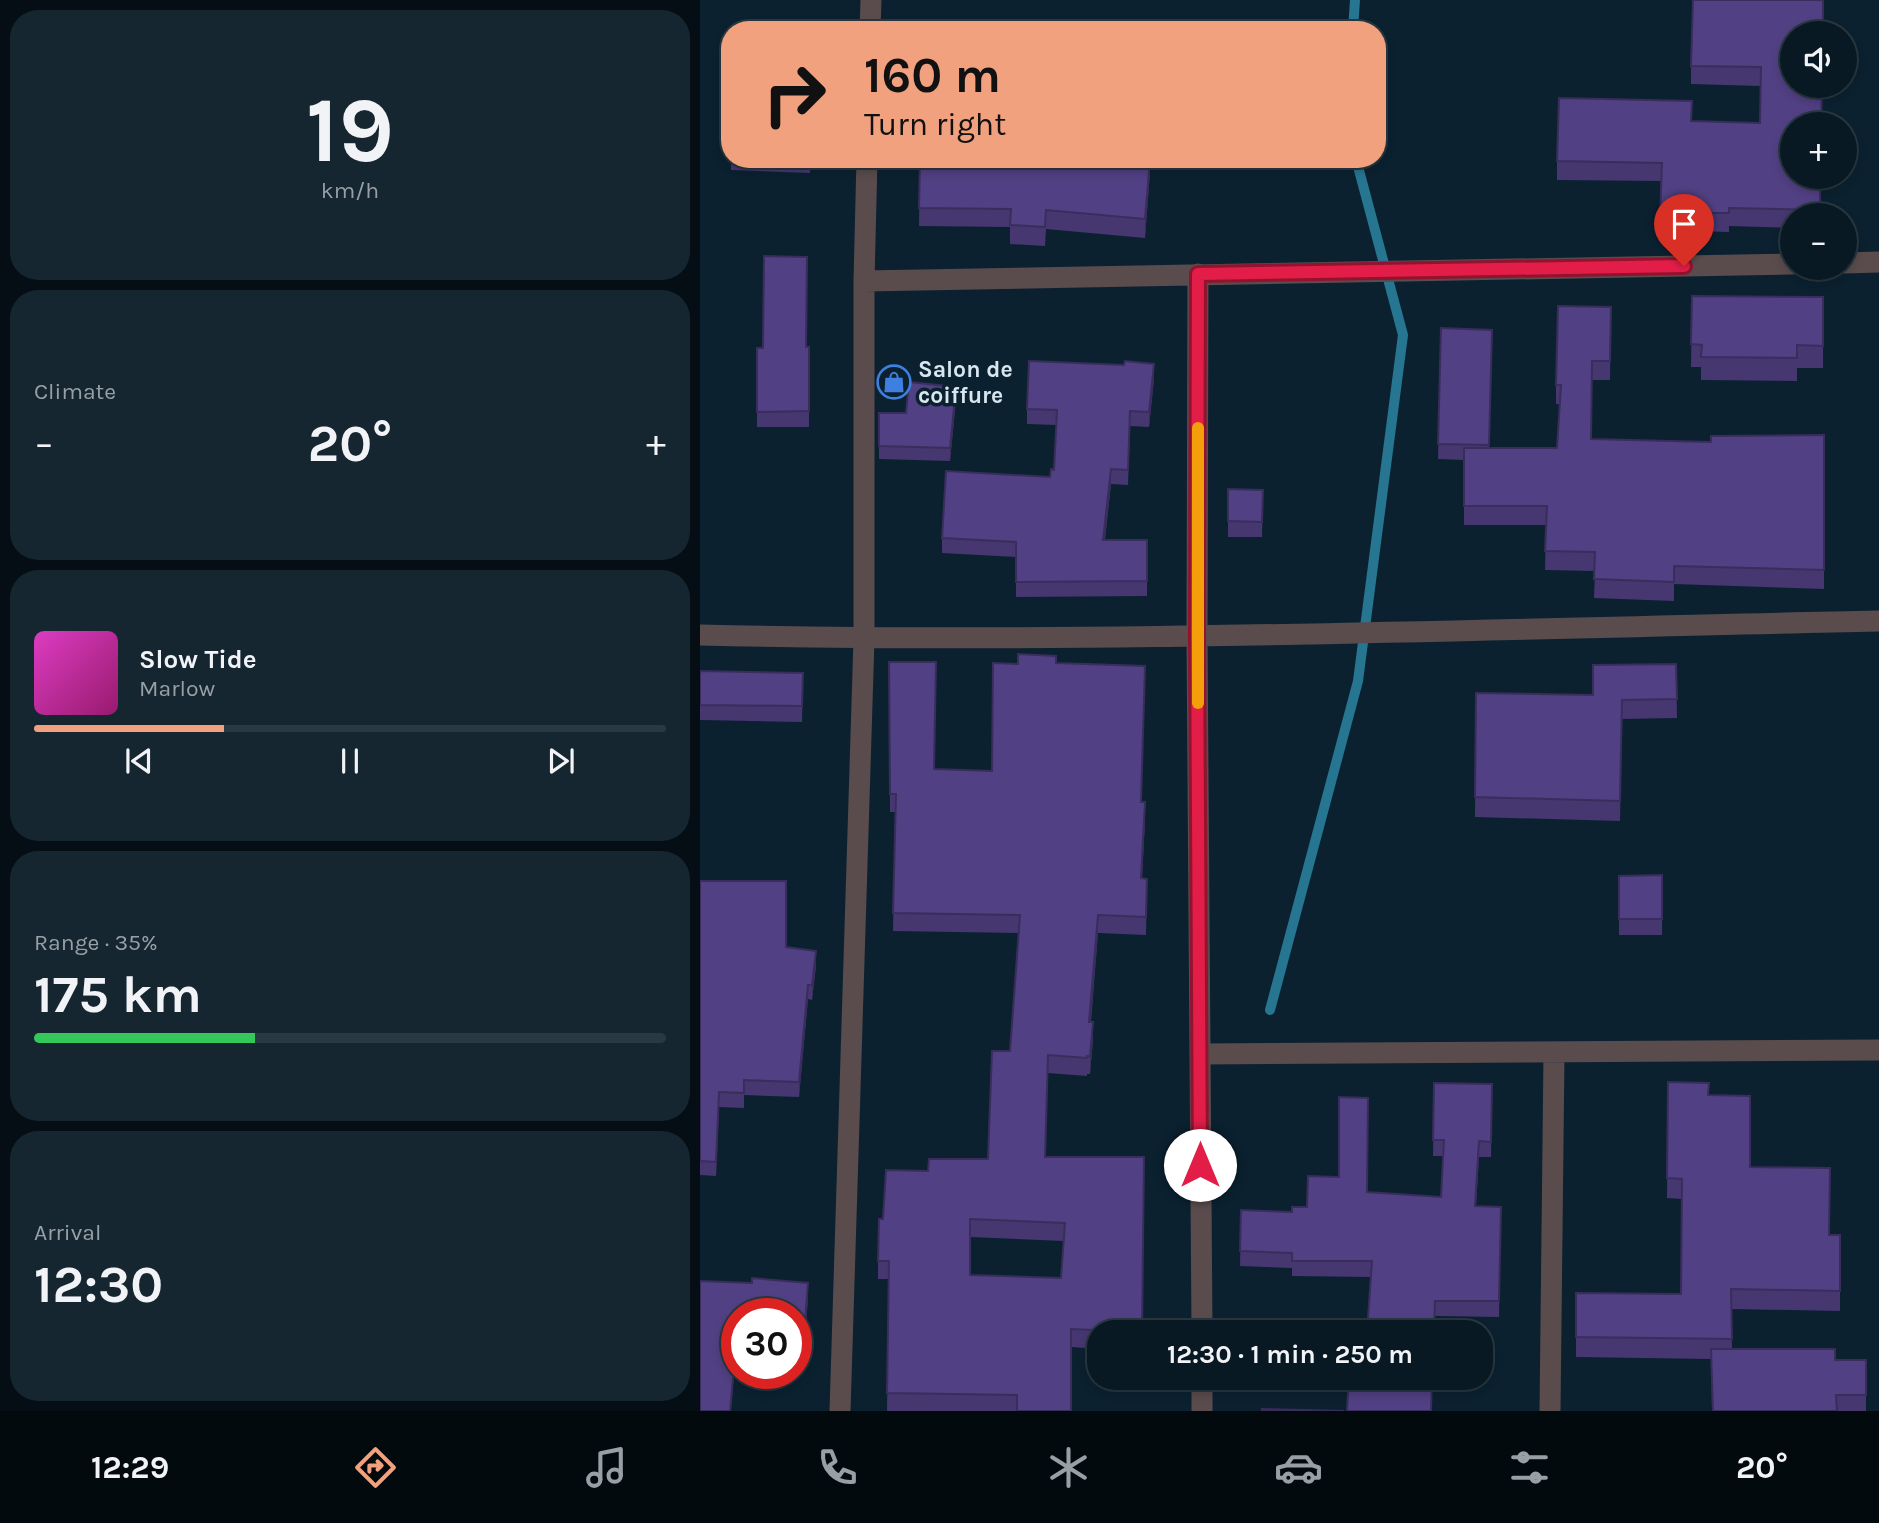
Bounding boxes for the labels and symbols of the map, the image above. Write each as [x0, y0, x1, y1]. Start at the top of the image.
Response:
pin [1654, 194, 1714, 266]
place label: Salon de coiffure [918, 356, 1013, 409]
shop icon: Salon de coiffure [875, 363, 913, 401]
position arrow [1163, 1128, 1237, 1202]
speed limit sign: 30 [721, 1298, 812, 1389]

